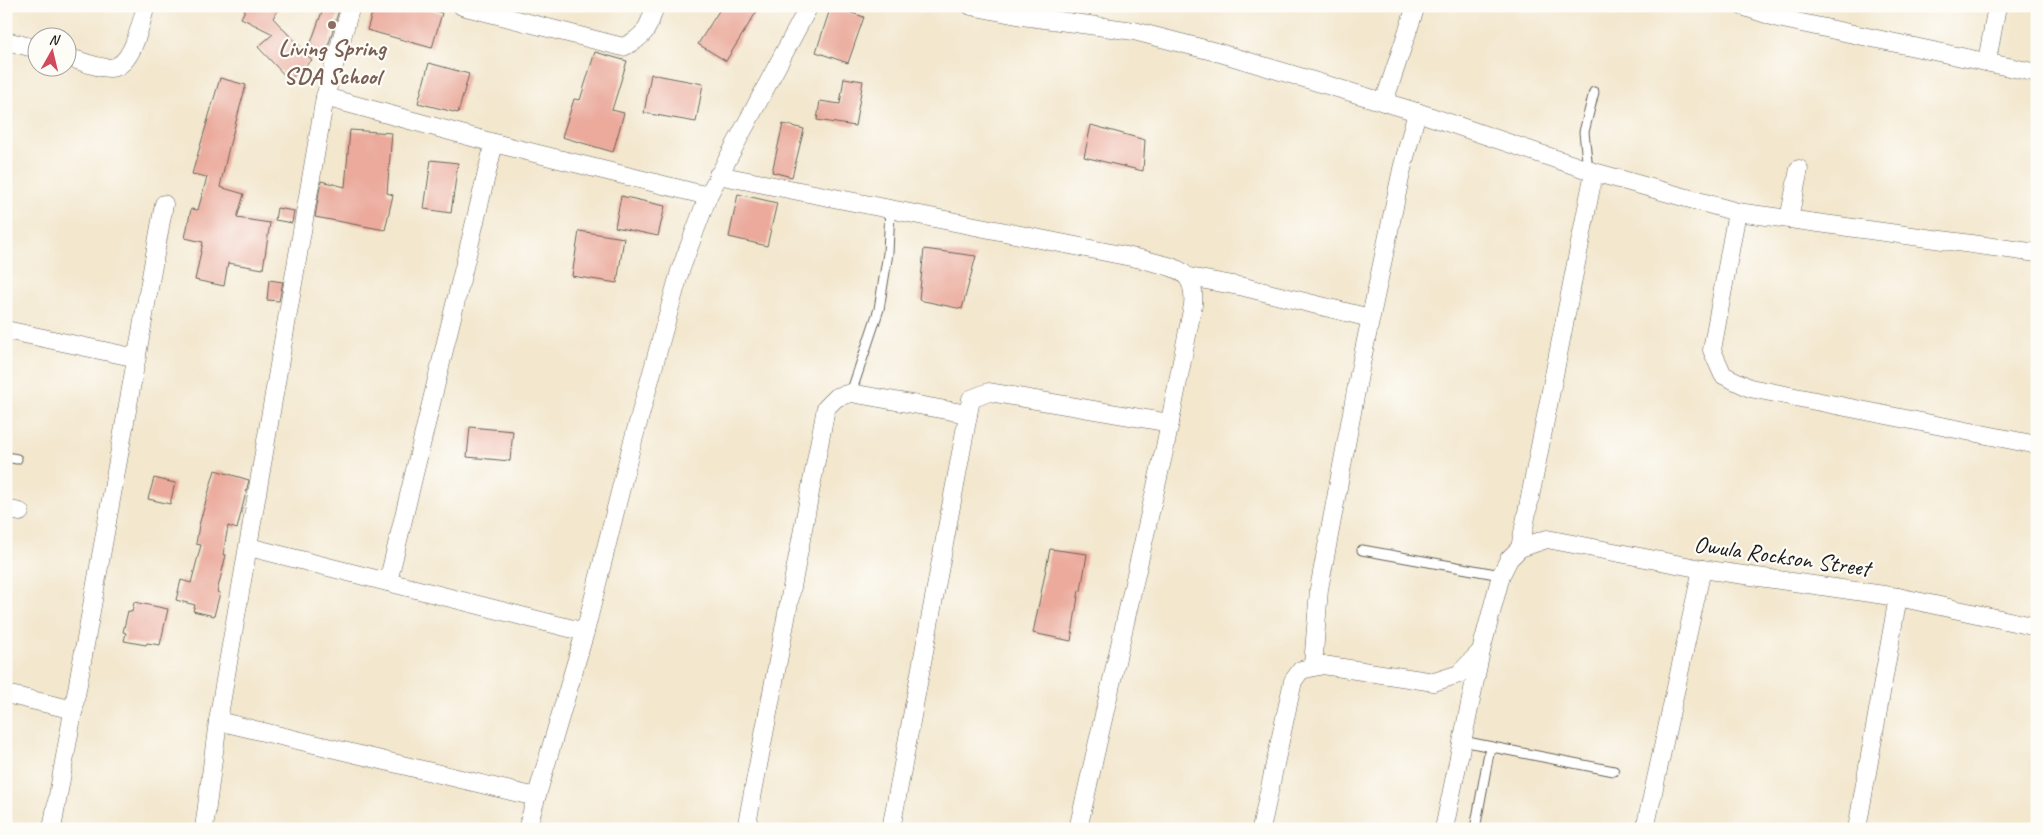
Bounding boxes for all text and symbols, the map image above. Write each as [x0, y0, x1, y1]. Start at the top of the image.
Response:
marker: Living Spring SDA School [326, 19, 338, 31]
north arrow [28, 28, 78, 78]
text: N [48, 31, 62, 49]
place label: Living Spring SDA School [278, 33, 388, 91]
street label: Owula Rockson Street [1692, 529, 1875, 584]

